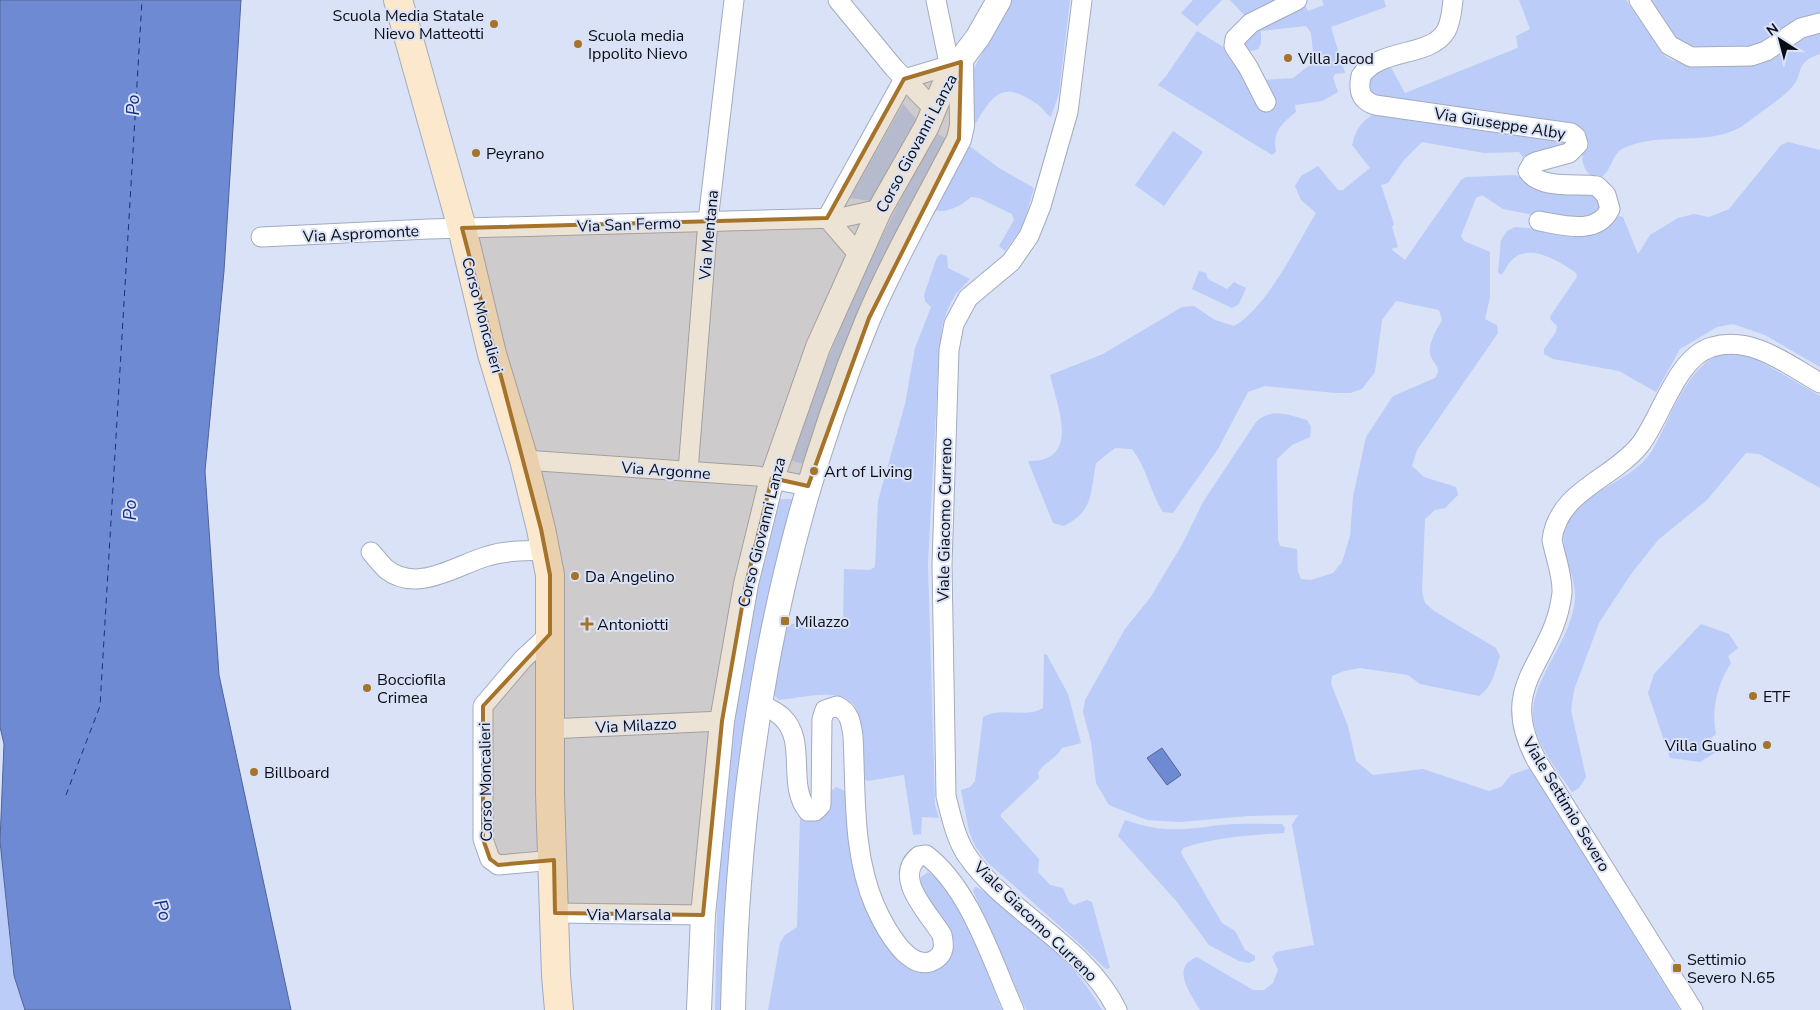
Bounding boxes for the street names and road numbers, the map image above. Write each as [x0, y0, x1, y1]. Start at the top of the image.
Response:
street label: Corso Giovanni Lanza [871, 70, 963, 217]
street label: Via Giuseppe Alby [1431, 103, 1568, 145]
street label: Via Mentana [694, 189, 724, 282]
street label: Via San Fermo [576, 212, 682, 238]
street label: Via Aspromonte [301, 220, 420, 248]
street label: Corso Moncalieri [456, 255, 508, 376]
street label: Viale Giacomo Curreno [933, 437, 957, 603]
street label: Corso Giovanni Lanza [733, 455, 791, 610]
street label: Via Argonne [619, 457, 711, 485]
street label: Via Milazzo [594, 713, 677, 739]
street label: Corso Moncalieri [474, 722, 498, 842]
street label: Viale Settimio Severo [1517, 732, 1615, 876]
street label: Viale Giacomo Curreno [968, 856, 1102, 987]
street label: Via Marsala [586, 904, 671, 926]

